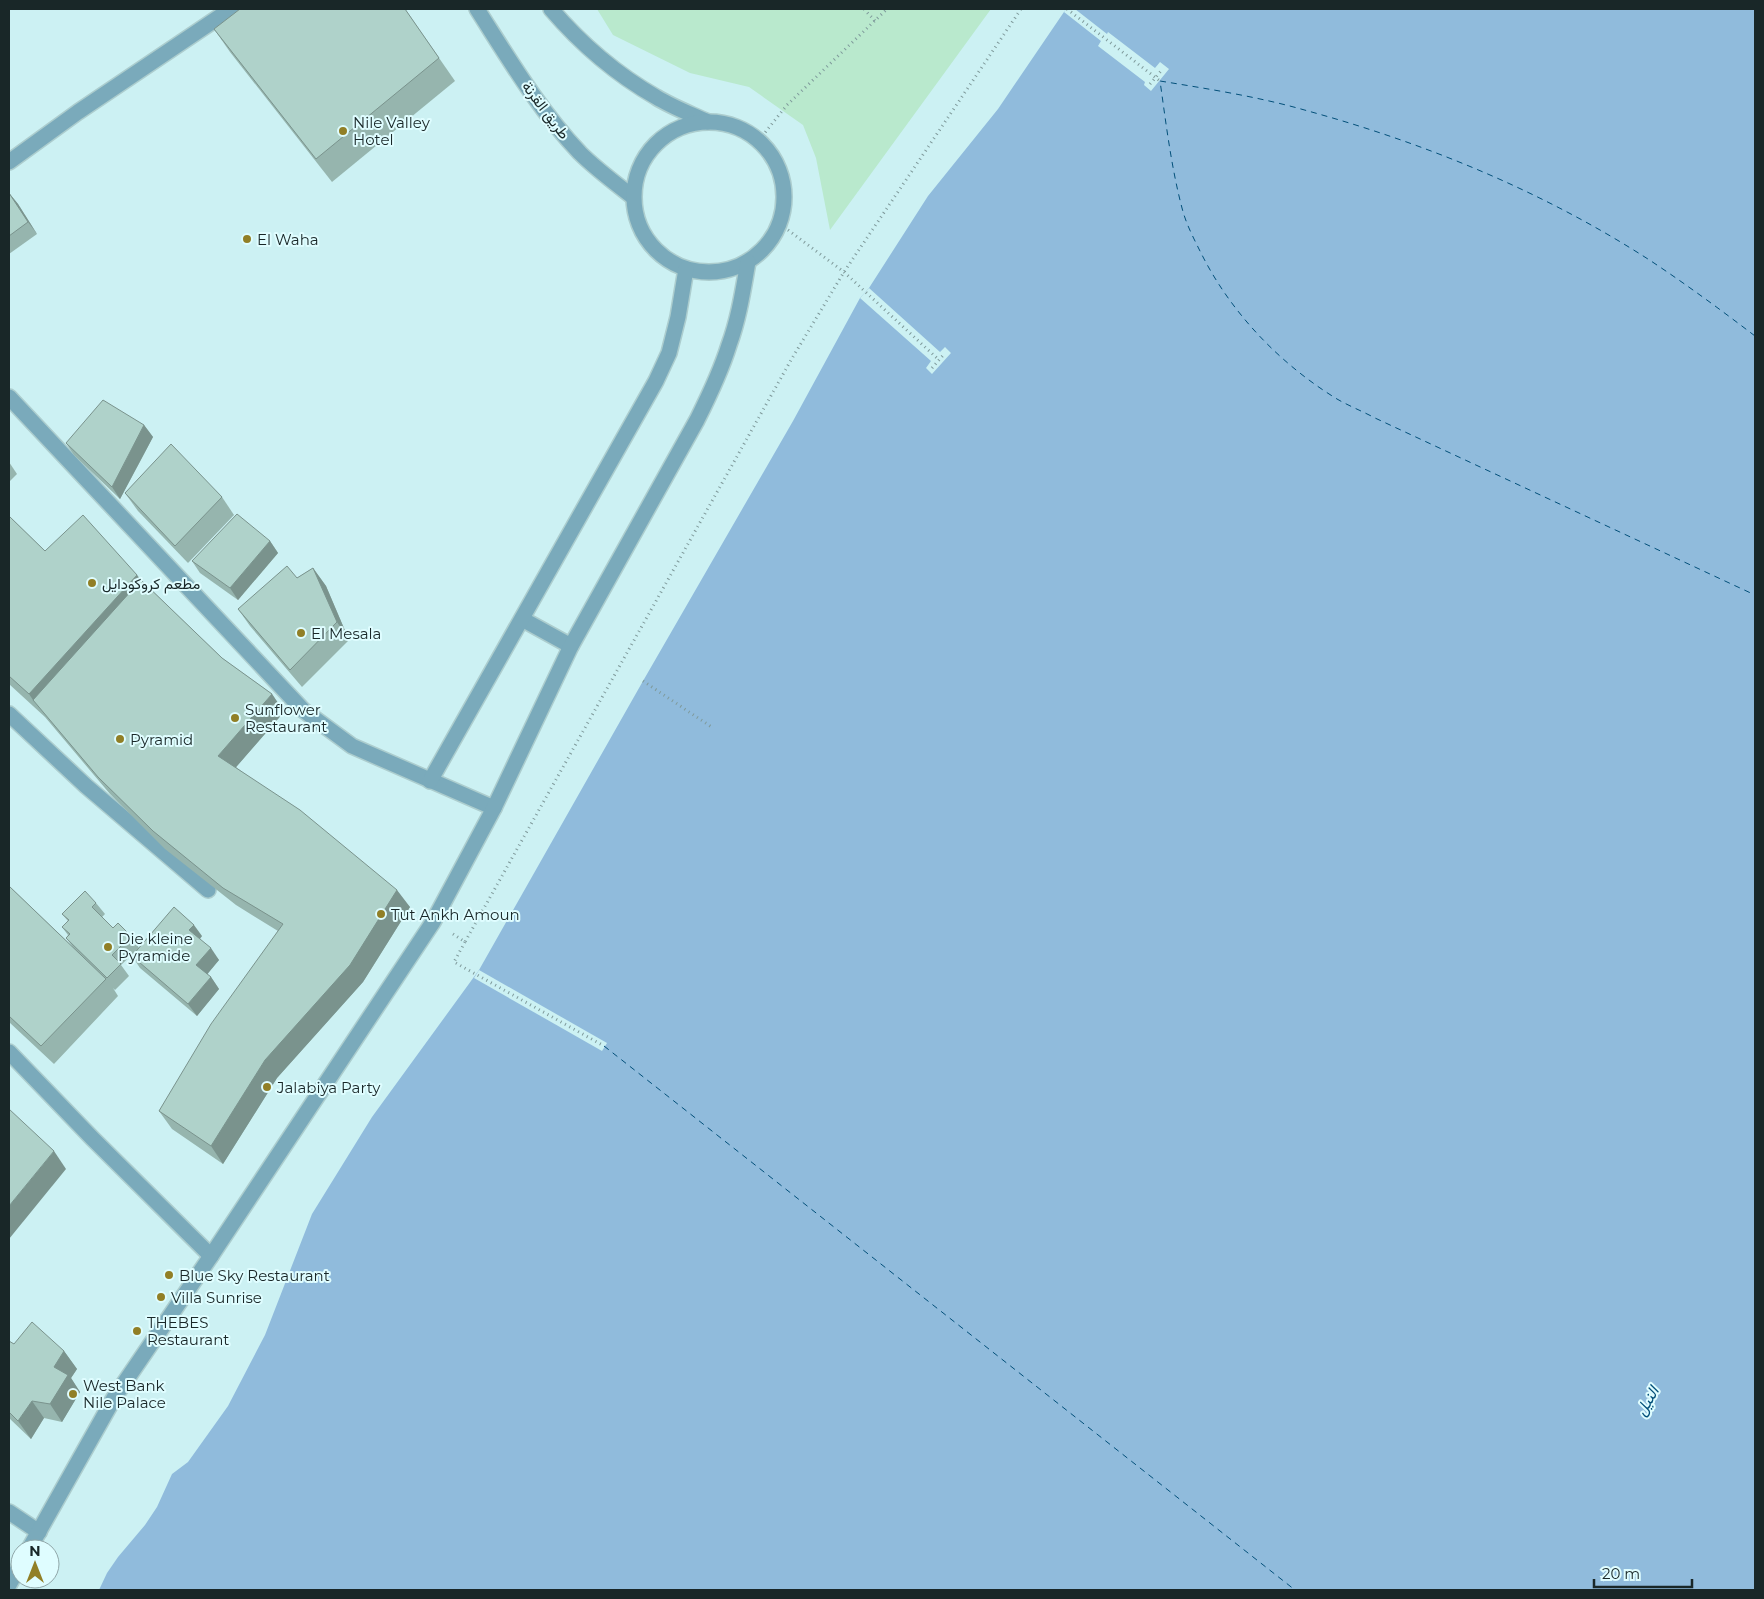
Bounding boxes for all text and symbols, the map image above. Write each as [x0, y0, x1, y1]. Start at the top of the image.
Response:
street label: طريق القرنة [517, 77, 574, 144]
place label: Nile Valley Hotel [353, 113, 431, 149]
marker: Nile Valley Hotel [337, 125, 349, 137]
place label: El Waha [257, 230, 319, 249]
marker: El Waha [241, 233, 253, 245]
place label: مطعم كروكودايل [102, 574, 200, 594]
marker: مطعم كروكودايل [86, 577, 98, 589]
place label: El Mesala [311, 624, 381, 643]
marker: El Mesala [295, 627, 307, 639]
place label: Sunflower Restaurant [245, 700, 327, 736]
marker: Sunflower Restaurant [229, 712, 241, 724]
place label: Pyramid [130, 730, 193, 749]
marker: Pyramid [114, 733, 126, 745]
place label: Tut Ankh Amoun [391, 905, 520, 924]
marker: Tut Ankh Amoun [375, 908, 387, 920]
place label: Die kleine Pyramide [118, 929, 193, 965]
marker: Die kleine Pyramide [102, 941, 114, 953]
place label: Jalabiya Party [276, 1078, 381, 1097]
marker: Jalabiya Party [261, 1081, 273, 1093]
place label: Blue Sky Restaurant [179, 1266, 330, 1285]
marker: Blue Sky Restaurant [163, 1269, 175, 1281]
place label: Villa Sunrise [171, 1288, 262, 1307]
marker: Villa Sunrise [155, 1291, 167, 1303]
place label: THEBES Restaurant [147, 1313, 229, 1349]
marker: THEBES Restaurant [131, 1325, 143, 1337]
place label: West Bank Nile Palace [83, 1376, 166, 1412]
water label: النيل [1631, 1381, 1664, 1419]
marker: West Bank Nile Palace [67, 1388, 79, 1400]
north arrow [10, 1539, 60, 1589]
text: N [29, 1542, 41, 1560]
scale bar [1594, 1556, 1692, 1588]
text: 20 m [1602, 1564, 1640, 1583]

